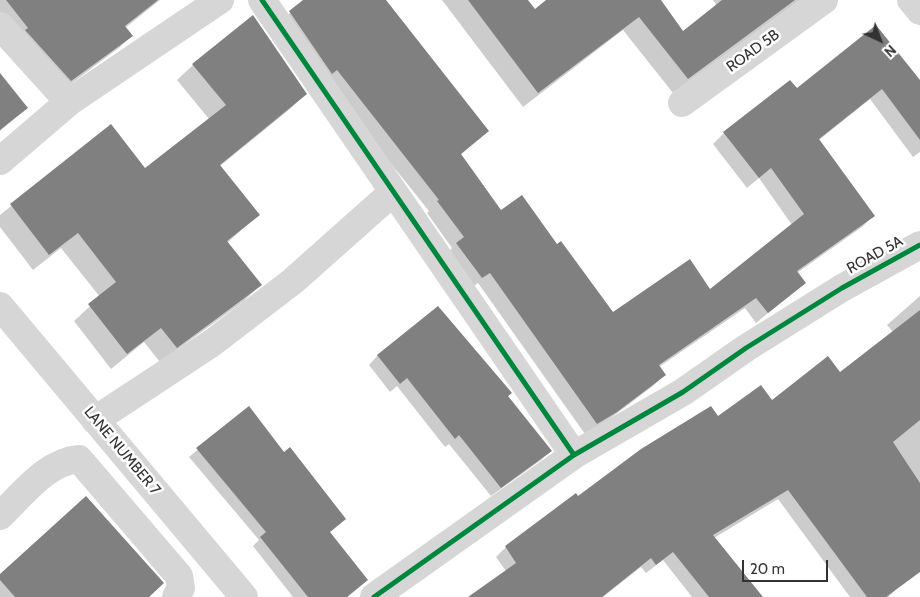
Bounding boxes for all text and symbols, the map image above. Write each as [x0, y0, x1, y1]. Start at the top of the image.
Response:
north arrow [855, 15, 905, 65]
street label: ROAD 5B [723, 26, 783, 76]
text: N [880, 41, 900, 61]
street label: ROAD 5A [844, 232, 906, 278]
street label: LANE NUMBER 7 [80, 403, 164, 499]
scale bar [745, 550, 831, 582]
text: 20 m [750, 560, 785, 578]

